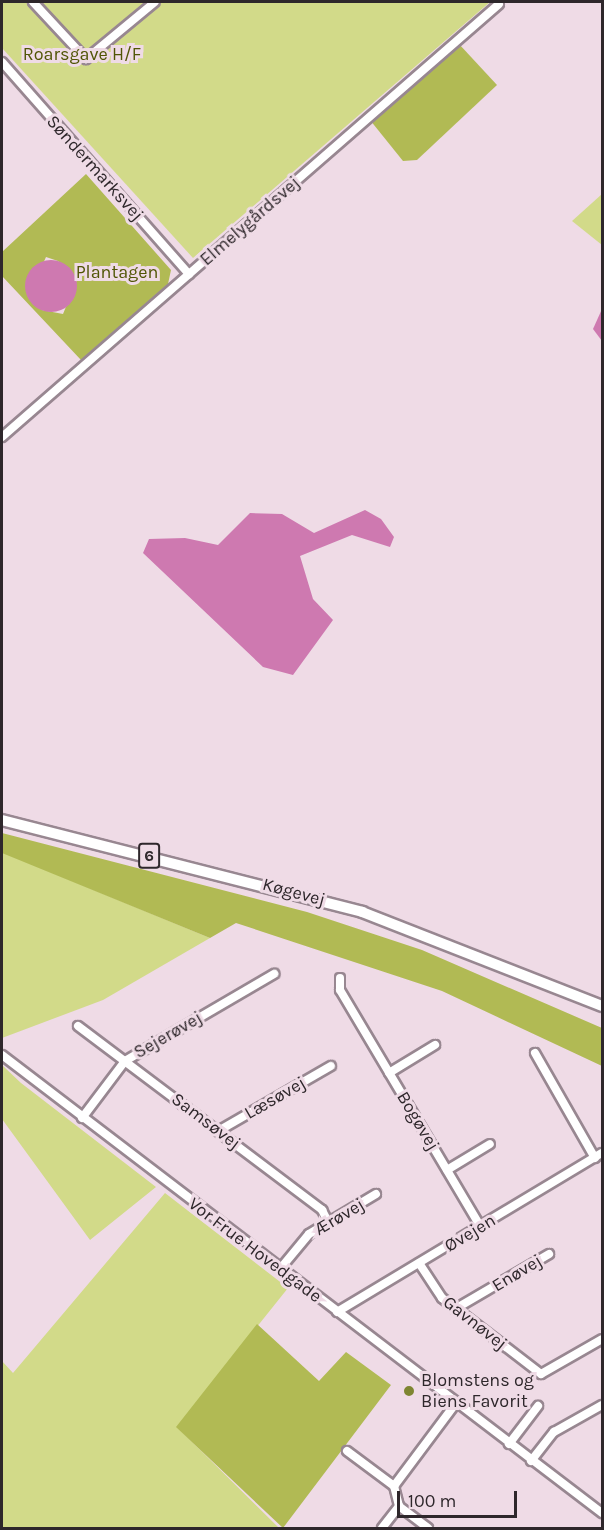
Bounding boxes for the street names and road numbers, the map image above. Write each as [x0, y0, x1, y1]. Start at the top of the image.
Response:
street label: Søndermarksvej [42, 111, 148, 225]
street label: Elmelygårdsvej [196, 172, 304, 270]
road number: 6 [137, 843, 161, 869]
street label: Køgevej [260, 873, 328, 911]
street label: Sejerøvej [130, 1007, 206, 1063]
street label: Læsøvej [241, 1072, 309, 1124]
street label: Samsøvej [167, 1088, 245, 1154]
street label: Bogøvej [392, 1088, 444, 1154]
street label: Vor Frue Hovedgade [184, 1193, 326, 1307]
street label: Ærøvej [310, 1193, 368, 1241]
street label: Øvejen [441, 1209, 499, 1257]
street label: Enøvej [488, 1250, 546, 1296]
street label: Gavnøvej [439, 1291, 511, 1355]

